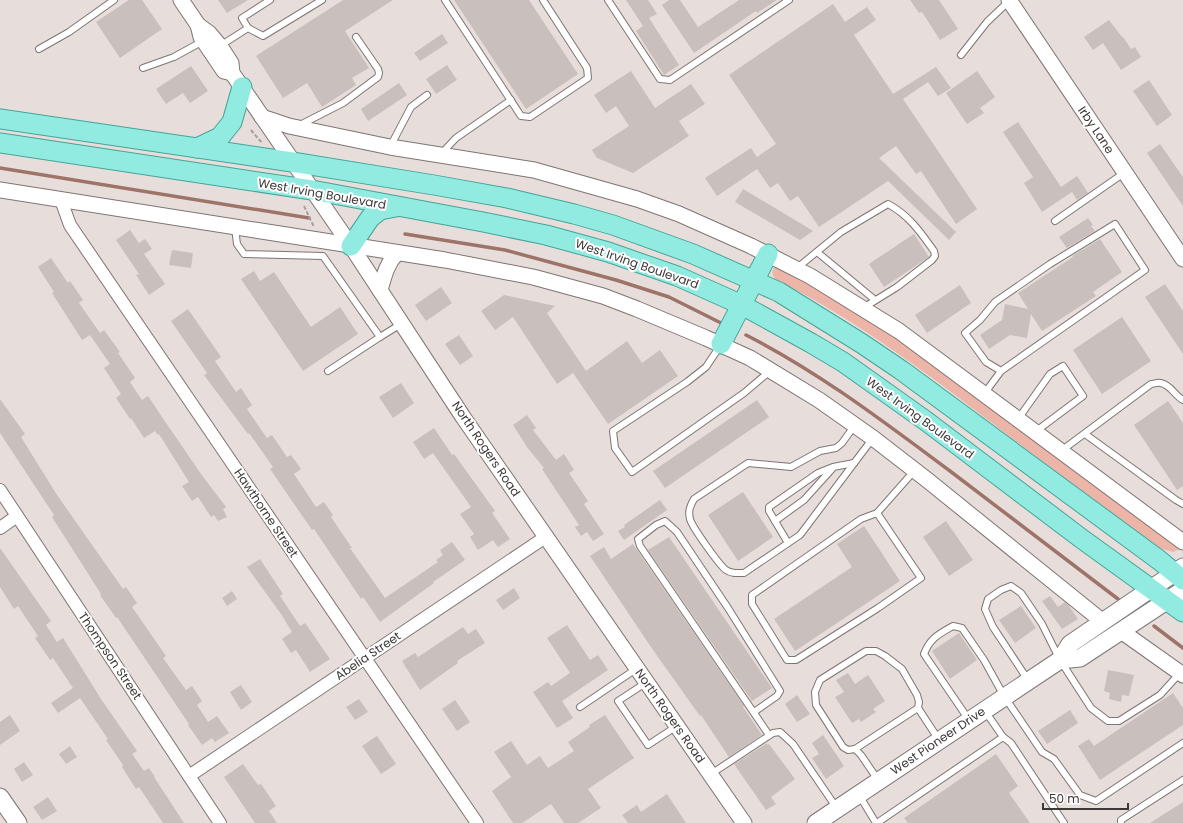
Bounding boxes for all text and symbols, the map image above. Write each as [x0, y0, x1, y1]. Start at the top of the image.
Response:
street label: Irby Lane [1074, 103, 1119, 157]
street label: West Irving Boulevard [257, 174, 387, 213]
street label: West Irving Boulevard [573, 234, 701, 293]
street label: West Irving Boulevard [863, 373, 978, 463]
street label: North Rogers Road [448, 398, 525, 500]
street label: Hawthorne Street [230, 465, 303, 561]
street label: Thompson Street [75, 609, 146, 703]
street label: Abelia Street [331, 627, 404, 684]
street label: North Rogers Road [631, 665, 709, 766]
street label: West Pioneer Drive [887, 703, 988, 779]
scale bar [1043, 785, 1128, 811]
text: 50 m [1049, 790, 1080, 807]

